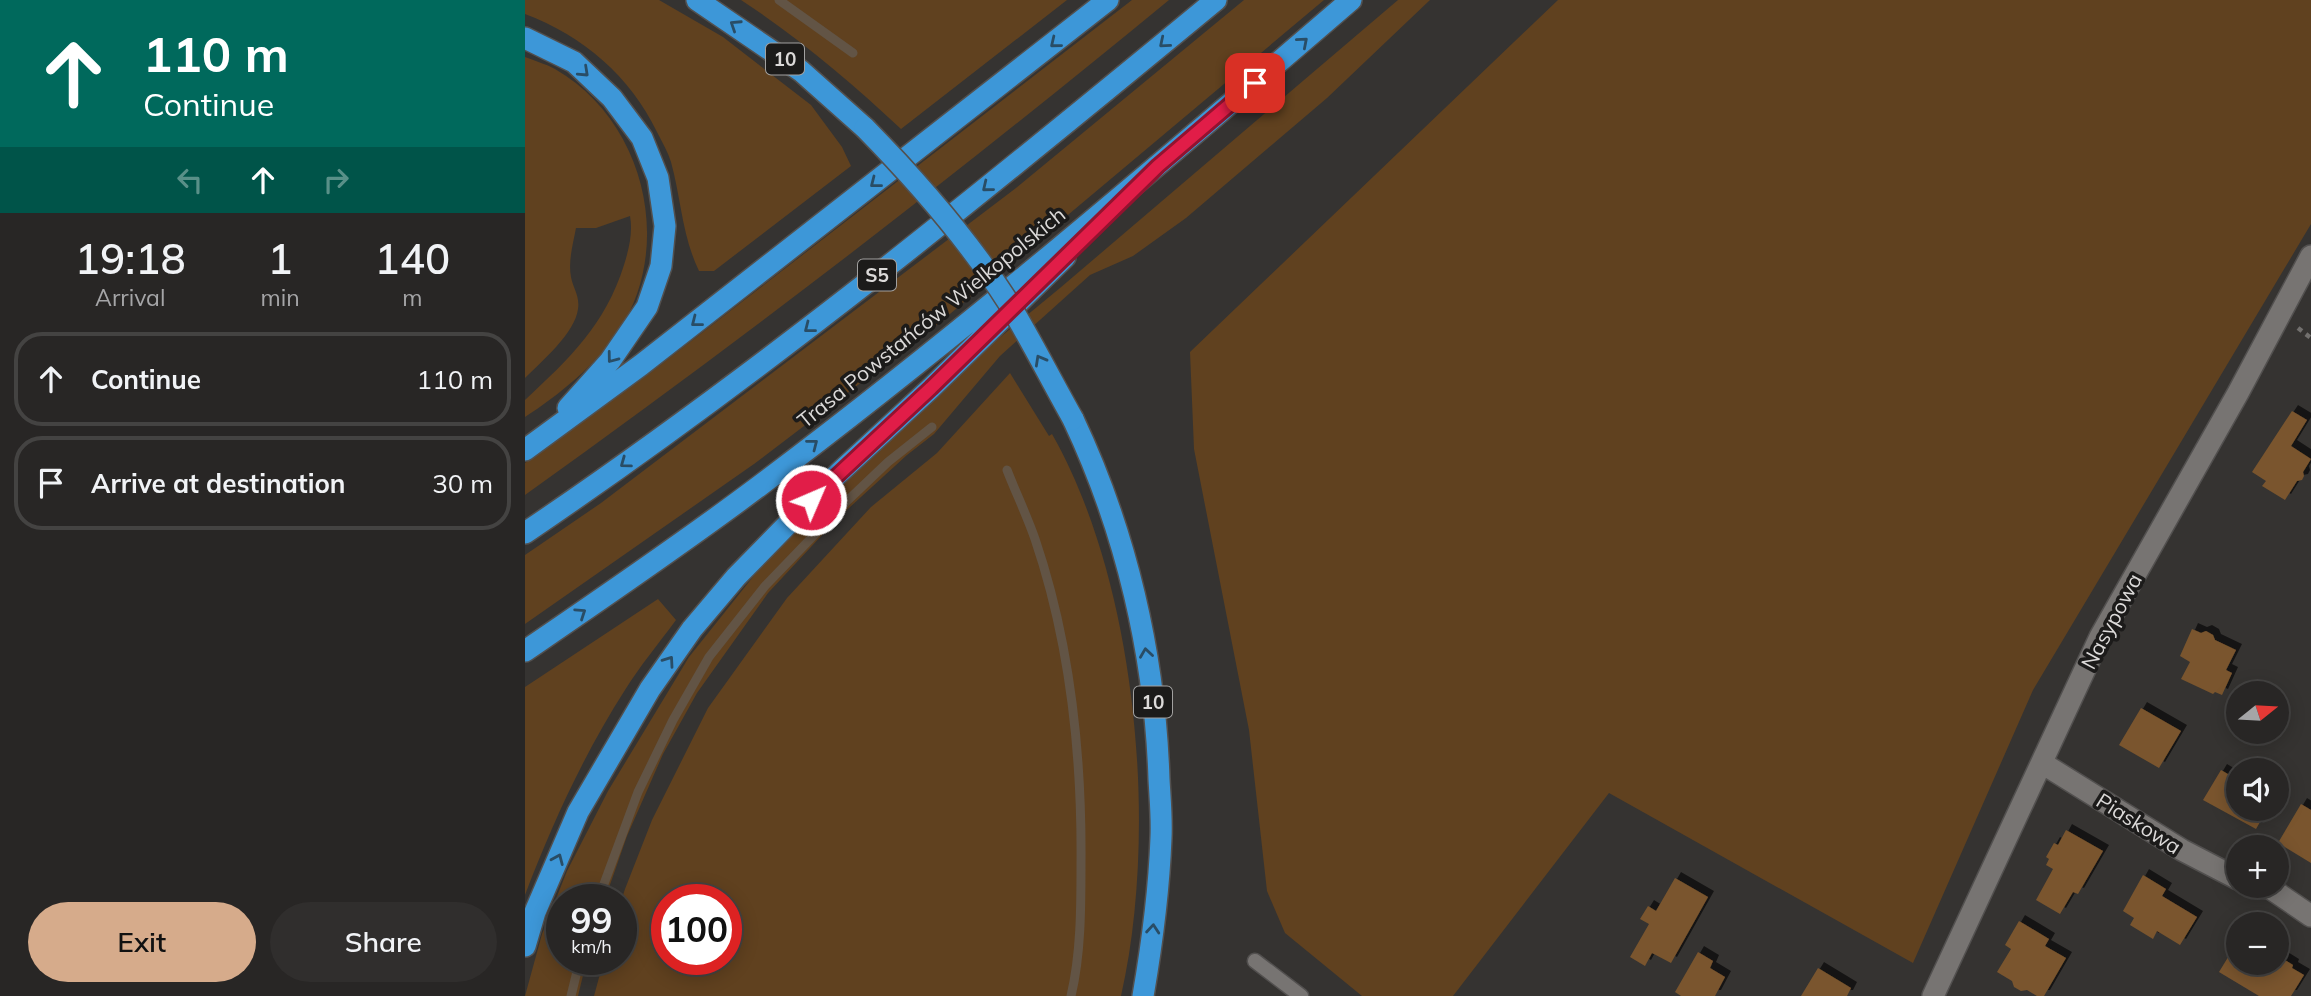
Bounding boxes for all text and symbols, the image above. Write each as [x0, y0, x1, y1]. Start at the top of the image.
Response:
one-way arrow [730, 20, 743, 33]
text: 110 m [143, 23, 289, 84]
icon: ahead [28, 28, 119, 119]
one-way arrow [1050, 34, 1062, 47]
one-way arrow [1159, 35, 1171, 48]
one-way arrow [1295, 38, 1308, 50]
road number: 10 [766, 44, 804, 74]
pin [1225, 53, 1285, 113]
one-way arrow [576, 64, 589, 76]
icon: arrive [1236, 64, 1274, 102]
text: Continue [143, 84, 274, 124]
icon: left [171, 161, 209, 199]
icon: ahead [244, 161, 282, 199]
icon: right [317, 161, 355, 199]
one-way arrow [871, 174, 883, 187]
one-way arrow [983, 179, 996, 191]
street label: Trasa Powstańców Wielkopolskich [792, 201, 1070, 433]
text: 19:18 [75, 232, 186, 285]
text: 1 [267, 232, 293, 285]
text: 140 [375, 232, 450, 285]
road number: S5 [858, 260, 896, 290]
text: Arrival [95, 283, 165, 312]
text: min [260, 283, 300, 312]
text: m [402, 283, 422, 312]
one-way arrow [691, 314, 704, 326]
one-way arrow [804, 320, 816, 333]
one-way arrow [607, 350, 620, 363]
one-way arrow [1035, 354, 1048, 367]
icon: ahead [32, 360, 70, 398]
text: Continue [91, 363, 201, 396]
text: 110 m [417, 363, 493, 396]
one-way arrow [806, 439, 818, 452]
one-way arrow [621, 455, 633, 467]
position arrow [774, 463, 848, 537]
icon: arrive [32, 464, 70, 502]
text: Arrive at destination [91, 467, 346, 500]
text: 30 m [432, 467, 493, 500]
street label: Nasypowa [2075, 569, 2147, 673]
one-way arrow [574, 608, 587, 621]
one-way arrow [1139, 647, 1154, 659]
one-way arrow [661, 656, 673, 669]
north arrow [2226, 681, 2289, 744]
map controls [2226, 681, 2289, 975]
road number: 10 [1134, 687, 1172, 718]
button: sound [2226, 758, 2289, 821]
street label: Piaskowa [2092, 787, 2186, 859]
button: + [2226, 835, 2289, 898]
one-way arrow [550, 854, 564, 866]
speed limit sign: 100 [651, 884, 742, 975]
text: 99 [570, 898, 613, 942]
button: Exit [28, 902, 256, 982]
button: Share [270, 902, 497, 982]
button: − [2226, 912, 2289, 975]
one-way arrow [1145, 923, 1160, 934]
text: km/h [571, 935, 612, 958]

